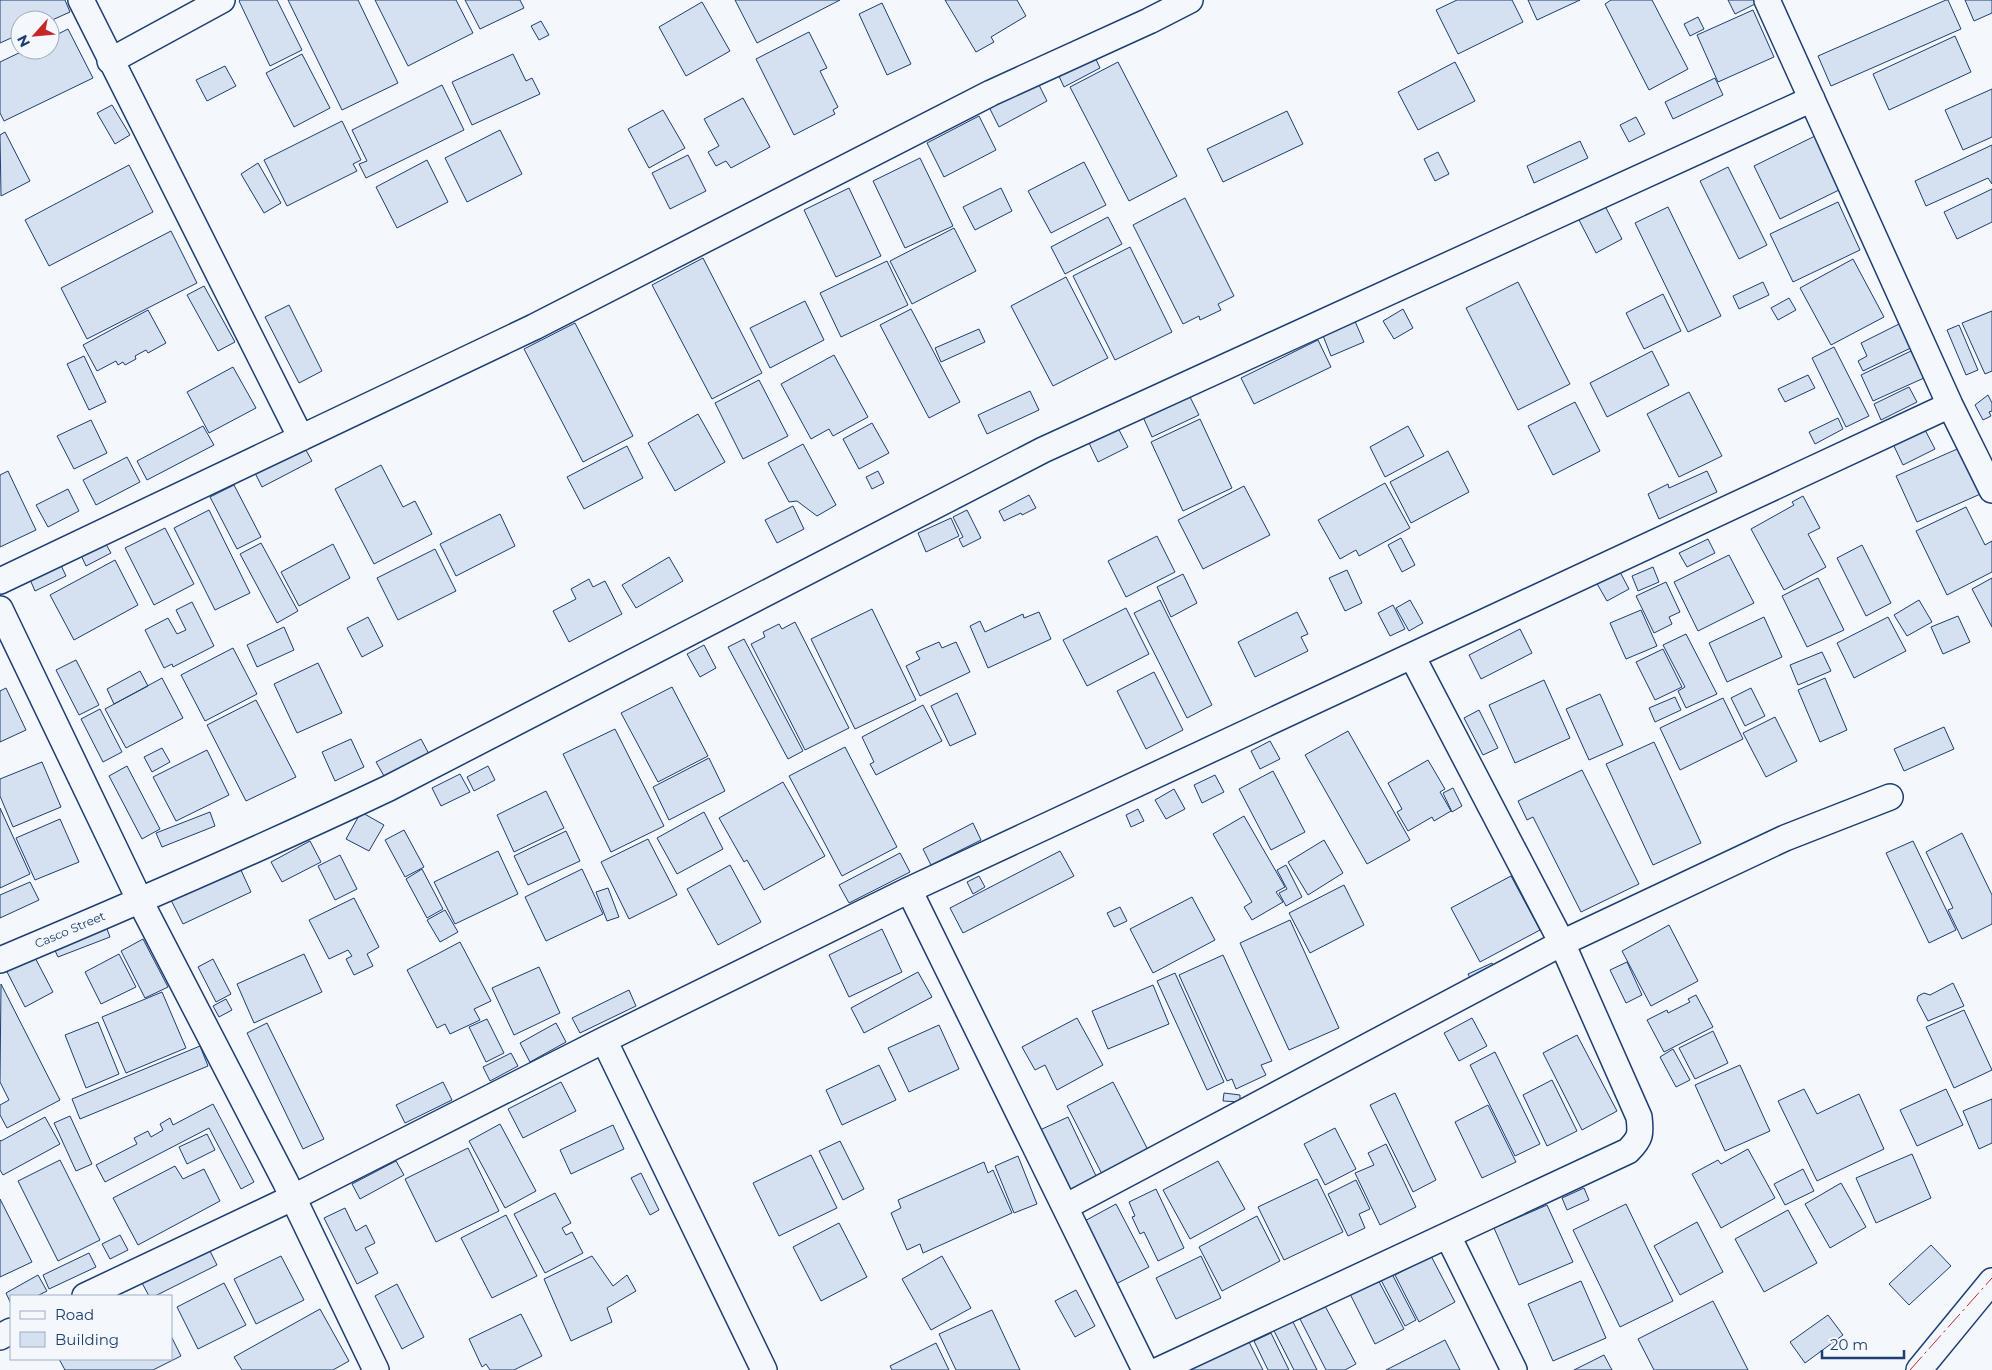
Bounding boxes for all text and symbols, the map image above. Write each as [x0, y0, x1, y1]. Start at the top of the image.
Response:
north arrow [10, 10, 60, 60]
text: N [13, 32, 34, 50]
street label: Casco Street [32, 908, 107, 951]
legend [10, 1295, 172, 1360]
text: Road [55, 1305, 94, 1324]
scale bar [1822, 1328, 1904, 1360]
text: Building [55, 1330, 119, 1349]
text: 20 m [1830, 1335, 1868, 1354]

